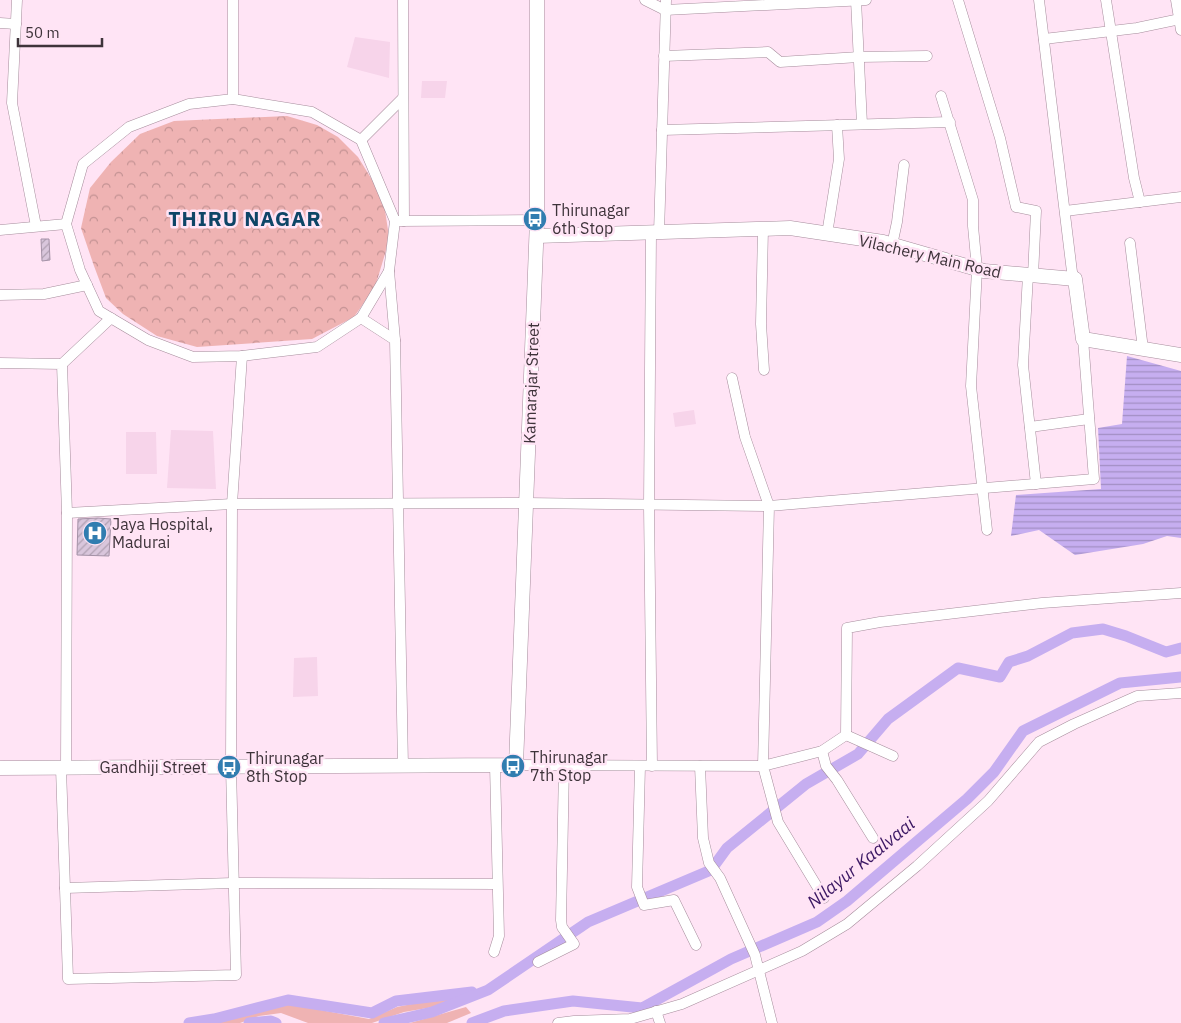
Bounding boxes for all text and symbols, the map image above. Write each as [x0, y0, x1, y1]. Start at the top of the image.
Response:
scale bar [18, 15, 101, 47]
text: 50 m [25, 23, 60, 42]
place label: Thirunagar 6th Stop [552, 200, 630, 238]
district label: THIRU NAGAR [168, 204, 322, 232]
bus stop icon: Thirunagar 6th Stop [522, 206, 548, 232]
street label: Vilachery Main Road [857, 230, 1003, 282]
street label: Kamarajar Street [519, 322, 543, 444]
place label: Jaya Hospital, Madurai [112, 514, 213, 552]
hospital icon: Jaya Hospital, Madurai [82, 520, 108, 546]
place label: Thirunagar 7th Stop [530, 747, 608, 785]
place label: Thirunagar 8th Stop [246, 748, 324, 786]
bus stop icon: Thirunagar 7th Stop [500, 753, 526, 779]
bus stop icon: Thirunagar 8th Stop [216, 754, 242, 780]
street label: Gandhiji Street [100, 757, 206, 777]
water label: Nilayur Kaalvaai [802, 812, 919, 913]

